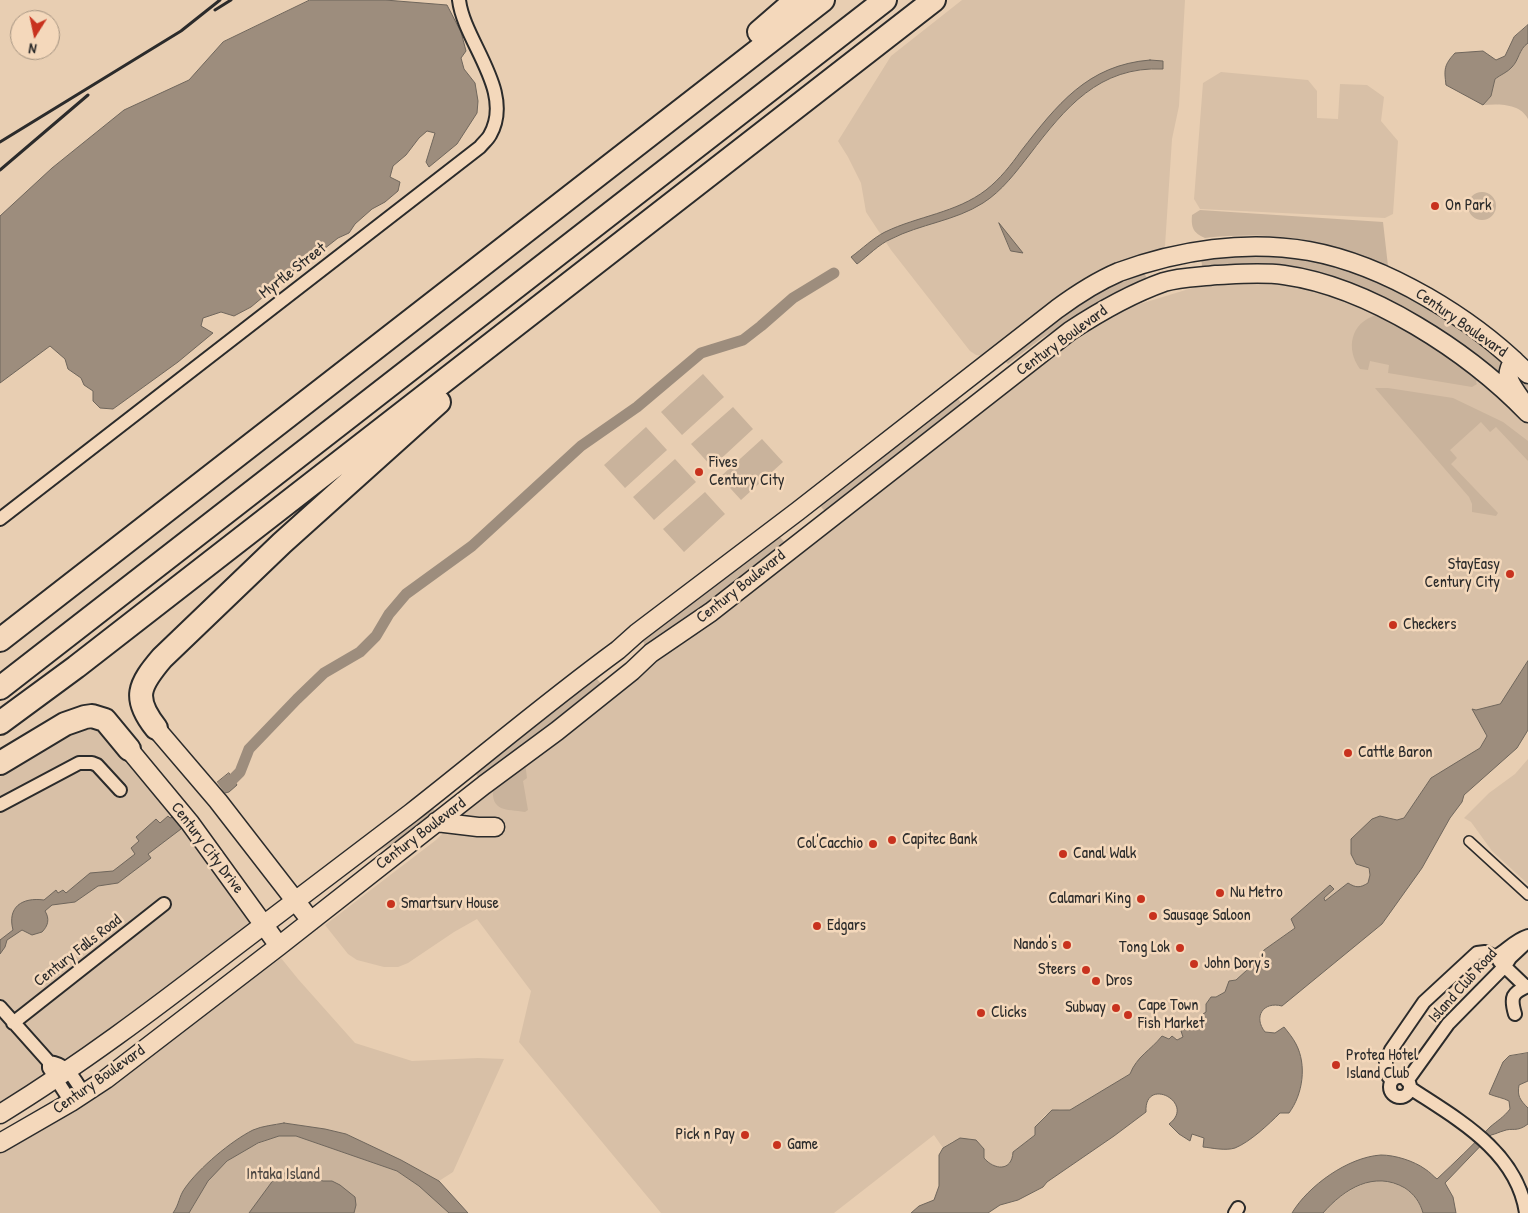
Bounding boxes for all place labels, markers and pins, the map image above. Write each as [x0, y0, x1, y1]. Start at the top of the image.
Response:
place label: On Park [1445, 196, 1492, 216]
marker: On Park [1429, 200, 1441, 212]
place label: Fives Century City [709, 453, 785, 491]
marker: Fives Century City [693, 466, 705, 478]
place label: StayEasy Century City [1424, 555, 1500, 593]
marker: StayEasy Century City [1504, 568, 1516, 580]
place label: Checkers [1403, 615, 1456, 635]
marker: Checkers [1387, 619, 1399, 631]
place label: Cattle Baron [1358, 743, 1433, 763]
marker: Cattle Baron [1342, 747, 1354, 759]
place label: Capitec Bank [902, 830, 977, 850]
place label: Col'Cacchio [797, 834, 863, 854]
marker: Capitec Bank [886, 834, 898, 846]
marker: Col'Cacchio [867, 838, 879, 850]
place label: Canal Walk [1073, 844, 1137, 864]
marker: Canal Walk [1057, 848, 1069, 860]
place label: Nu Metro [1230, 883, 1283, 903]
marker: Nu Metro [1214, 887, 1226, 899]
place label: Calamari King [1049, 889, 1131, 909]
marker: Calamari King [1135, 893, 1147, 905]
place label: Smartsurv House [401, 894, 499, 914]
marker: Smartsurv House [385, 898, 397, 910]
place label: Sausage Saloon [1163, 906, 1251, 926]
marker: Sausage Saloon [1147, 910, 1159, 922]
place label: Edgars [827, 916, 866, 936]
marker: Edgars [811, 920, 823, 932]
place label: Nando's [1014, 935, 1057, 955]
place label: Tong Lok [1119, 938, 1170, 958]
marker: Nando's [1061, 939, 1073, 951]
marker: Tong Lok [1174, 942, 1186, 954]
place label: John Dory's [1204, 954, 1270, 974]
marker: John Dory's [1188, 958, 1200, 970]
place label: Steers [1038, 960, 1076, 980]
marker: Steers [1080, 964, 1092, 976]
place label: Dros [1106, 971, 1132, 991]
marker: Dros [1090, 975, 1102, 987]
place label: Cape Town Fish Market [1138, 996, 1205, 1034]
place label: Subway [1065, 998, 1106, 1018]
marker: Subway [1110, 1002, 1122, 1014]
place label: Clicks [991, 1003, 1027, 1023]
marker: Clicks [975, 1007, 987, 1019]
marker: Cape Town Fish Market [1122, 1009, 1134, 1021]
place label: Protea Hotel Island Club [1346, 1046, 1418, 1084]
marker: Protea Hotel Island Club [1330, 1059, 1342, 1071]
place label: Pick n Pay [676, 1125, 735, 1145]
marker: Pick n Pay [739, 1129, 751, 1141]
place label: Game [787, 1135, 818, 1155]
marker: Game [771, 1139, 783, 1151]

